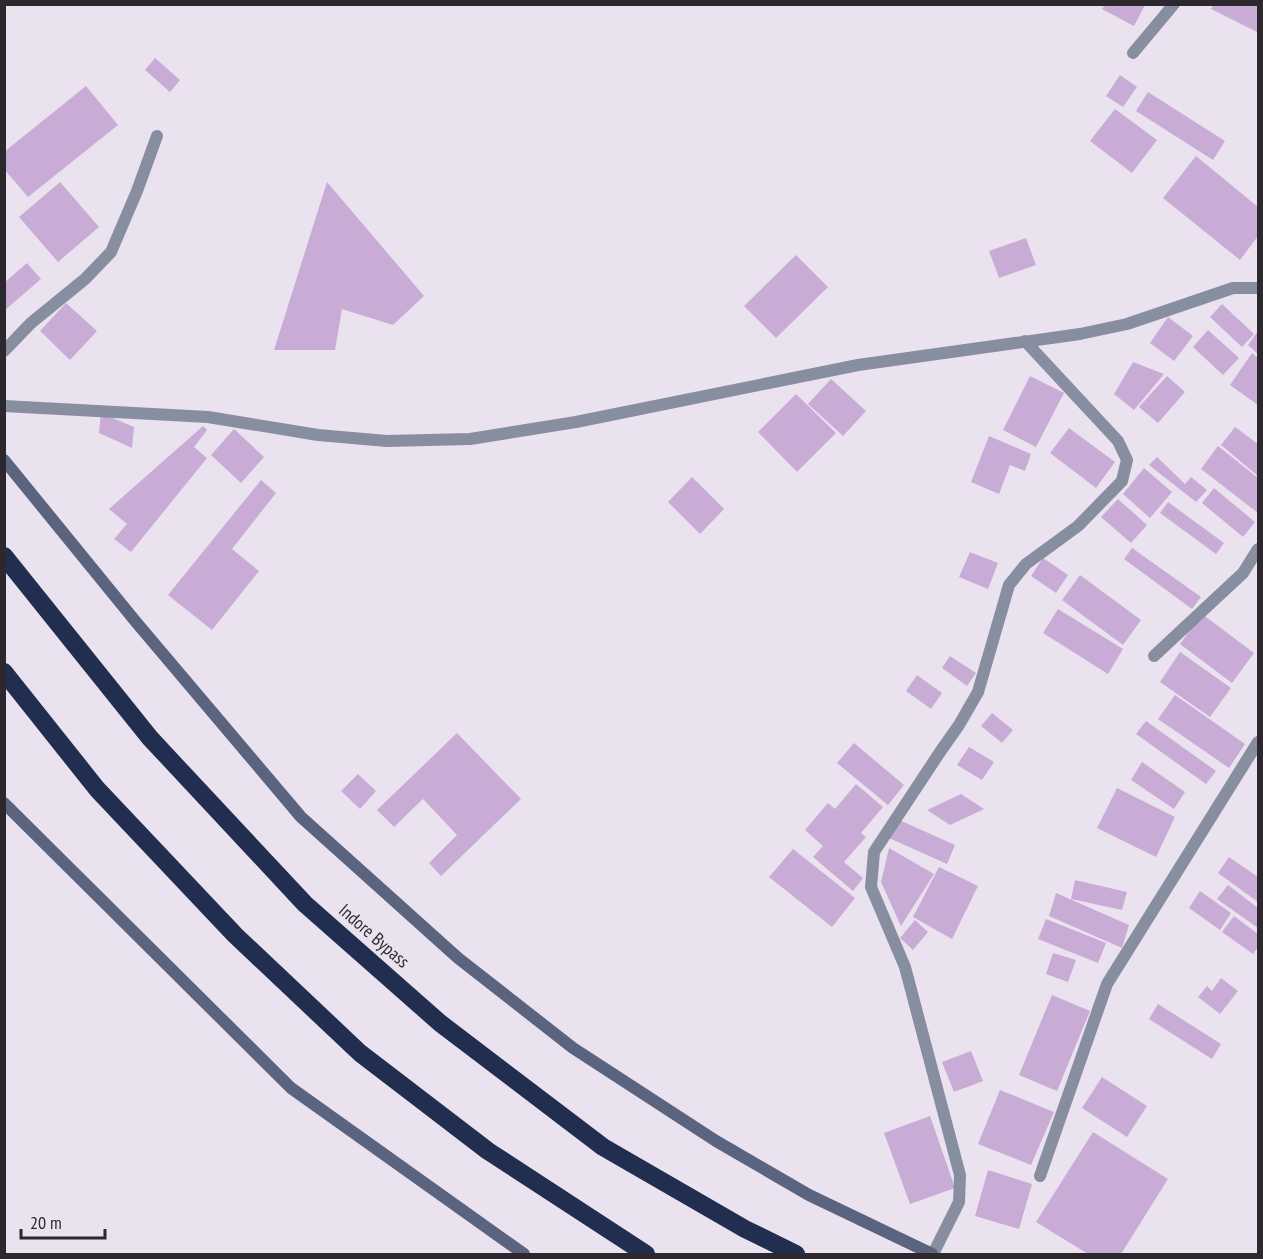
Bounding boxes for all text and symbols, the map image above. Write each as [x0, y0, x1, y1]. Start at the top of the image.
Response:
street label: Indore Bypass [334, 899, 414, 973]
scale bar [21, 1202, 105, 1240]
text: 20 m [30, 1211, 62, 1234]

